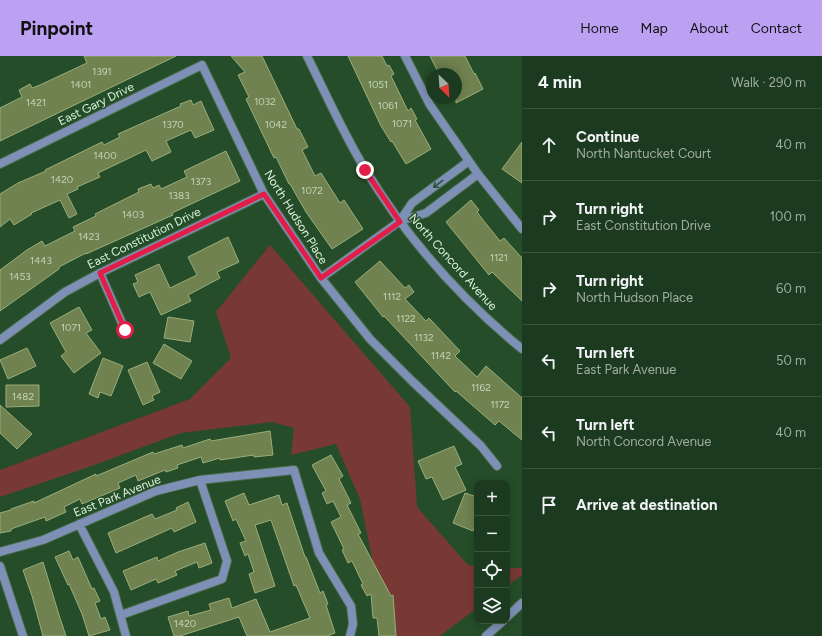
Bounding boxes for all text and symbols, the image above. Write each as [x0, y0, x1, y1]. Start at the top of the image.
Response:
text: Pinpoint [20, 17, 93, 40]
text: Home [580, 20, 619, 37]
text: Map [641, 20, 668, 37]
text: About [690, 20, 729, 37]
text: Contact [751, 20, 802, 37]
house number: 1391 [92, 65, 112, 78]
north arrow [426, 68, 462, 104]
text: 4 min [538, 72, 582, 92]
text: Walk · 290 m [731, 75, 806, 90]
house number: 1401 [71, 78, 91, 91]
house number: 1051 [368, 78, 388, 91]
street label: East Gary Drive [56, 79, 137, 128]
house number: 1032 [254, 95, 276, 108]
house number: 1421 [26, 96, 46, 109]
house number: 1061 [378, 99, 398, 112]
house number: 1071 [392, 117, 412, 130]
house number: 1370 [162, 118, 184, 131]
house number: 1042 [265, 118, 287, 131]
text: Continue [576, 128, 639, 146]
icon: ahead [538, 134, 560, 156]
text: 40 m [775, 137, 806, 152]
text: North Nantucket Court [576, 146, 711, 161]
house number: 1400 [93, 149, 117, 162]
route end [356, 161, 374, 179]
street label: North Hudson Place [261, 167, 331, 267]
house number: 1420 [51, 173, 73, 186]
house number: 1373 [191, 175, 211, 188]
one-way arrow [432, 180, 443, 188]
house number: 1072 [301, 184, 323, 197]
house number: 1383 [168, 189, 190, 202]
text: Turn right [576, 200, 644, 218]
street label: East Constitution Drive [85, 204, 203, 272]
icon: right [538, 206, 560, 228]
house number: 1403 [122, 208, 144, 221]
text: 100 m [770, 209, 806, 224]
street label: North Concord Avenue [406, 211, 500, 313]
text: East Constitution Drive [576, 218, 711, 233]
house number: 1423 [78, 230, 100, 243]
house number: 1121 [490, 251, 508, 264]
house number: 1443 [30, 254, 52, 267]
house number: 1453 [9, 270, 31, 283]
text: Turn right [576, 272, 644, 290]
icon: right [538, 278, 560, 300]
text: 60 m [776, 281, 806, 296]
house number: 1112 [383, 290, 401, 303]
text: North Hudson Place [576, 290, 693, 305]
house number: 1122 [396, 312, 416, 325]
house number: 1071 [61, 321, 81, 334]
route start [116, 321, 134, 339]
house number: 1132 [414, 331, 434, 344]
text: Turn left [576, 344, 634, 362]
house number: 1142 [431, 349, 451, 362]
icon: left [538, 350, 560, 372]
text: 50 m [776, 353, 806, 368]
text: East Park Avenue [576, 362, 676, 377]
house number: 1162 [471, 381, 491, 394]
house number: 1482 [12, 390, 34, 403]
house number: 1172 [490, 398, 510, 411]
text: Turn left [576, 416, 634, 434]
icon: left [538, 422, 560, 444]
text: 40 m [775, 425, 806, 440]
text: North Concord Avenue [576, 434, 711, 449]
street label: East Park Avenue [71, 472, 163, 520]
map controls [474, 480, 510, 624]
button: + [474, 480, 510, 516]
icon: arrive [538, 494, 560, 516]
text: Arrive at destination [576, 496, 717, 514]
button: − [474, 516, 510, 552]
button: locate [474, 552, 510, 588]
button: layers [474, 588, 510, 624]
house number: 1420 [174, 617, 196, 630]

